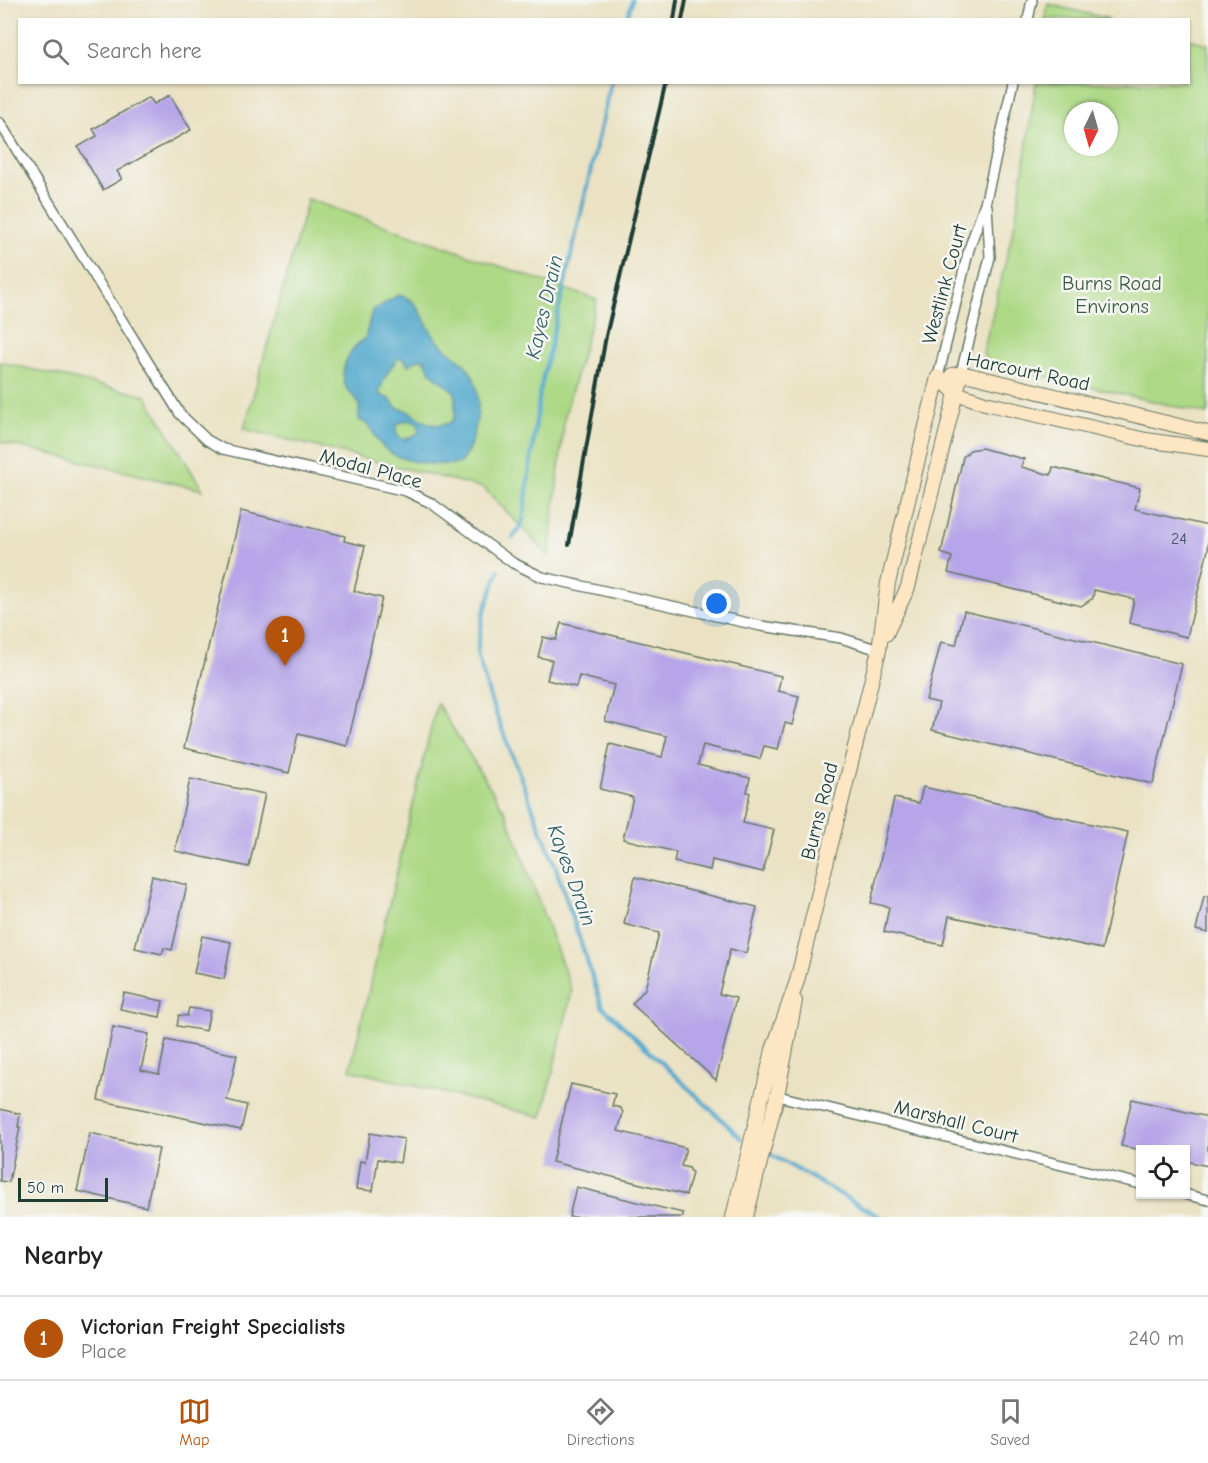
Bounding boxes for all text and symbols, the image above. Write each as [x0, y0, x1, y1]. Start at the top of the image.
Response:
search box [18, 18, 1190, 84]
icon: search [39, 35, 72, 68]
text: Search here [87, 38, 202, 64]
north arrow [1064, 102, 1118, 156]
street label: Westlink Court [917, 220, 972, 347]
water label: Kayes Drain [520, 253, 568, 361]
park label: Burns Road Environs [1062, 272, 1162, 318]
street label: Harcourt Road [964, 347, 1092, 396]
street label: Modal Place [317, 444, 425, 493]
house number: 24 [1171, 530, 1187, 548]
your location [702, 589, 731, 618]
pin: 1 [266, 616, 304, 666]
street label: Burns Road [796, 760, 843, 862]
water label: Kayes Drain [543, 821, 601, 929]
street label: Marshall Court [892, 1095, 1021, 1148]
map controls [1136, 1145, 1190, 1199]
button: locate [1136, 1145, 1190, 1199]
scale bar [18, 1175, 108, 1202]
text: 50 m [27, 1179, 64, 1197]
text: Nearby [24, 1241, 103, 1271]
text: Victorian Freight Specialists [81, 1314, 345, 1340]
text: 1 [40, 1327, 47, 1350]
text: 240 m [1129, 1327, 1184, 1350]
text: Place [81, 1340, 127, 1363]
tab: Map [178, 1395, 211, 1449]
tab: Directions [567, 1395, 634, 1449]
tab: Saved [990, 1395, 1030, 1449]

